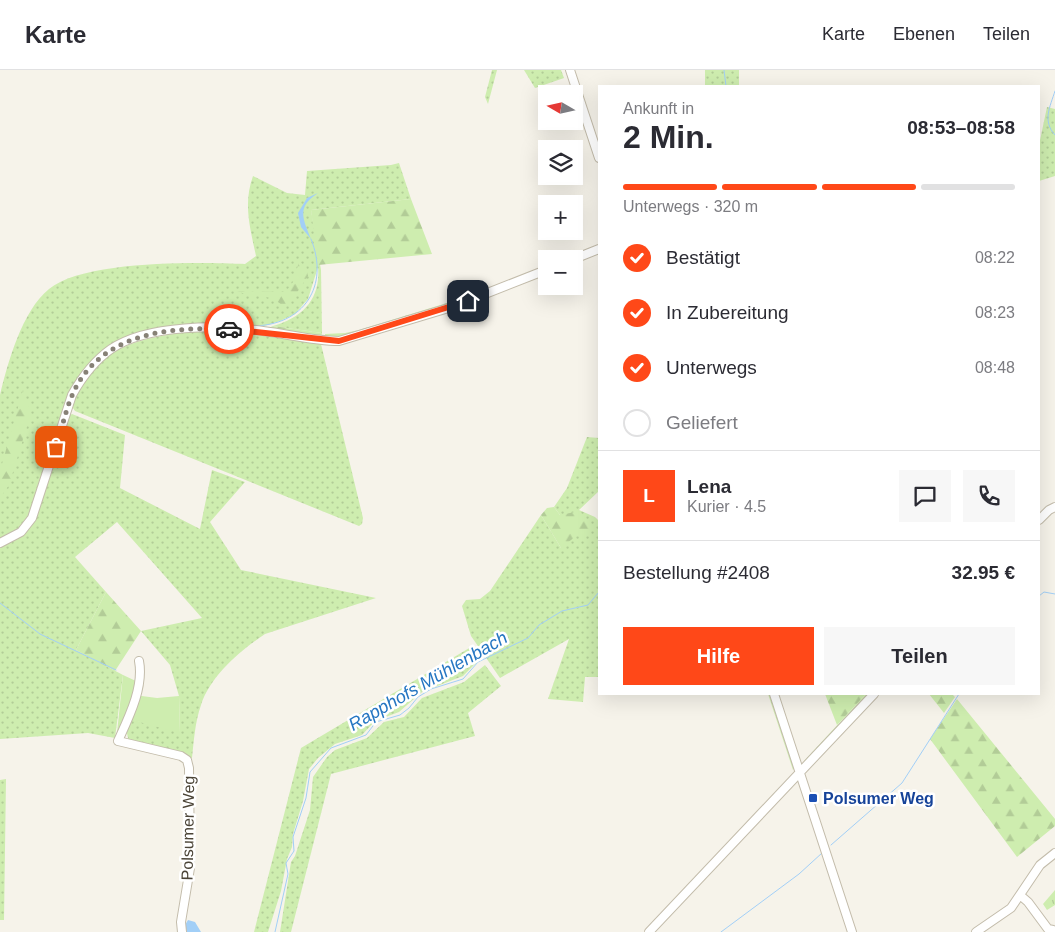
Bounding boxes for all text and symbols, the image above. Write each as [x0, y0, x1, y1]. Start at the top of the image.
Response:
text: Karte [25, 21, 86, 48]
text: Karte [822, 24, 865, 44]
text: Ebenen [893, 24, 955, 44]
text: Teilen [983, 24, 1030, 44]
north arrow [538, 85, 582, 130]
map controls [538, 85, 583, 295]
text: Ankunft in [623, 100, 694, 117]
text: 08:53–08:58 [907, 117, 1015, 138]
text: 2 Min. [623, 119, 714, 155]
button: layers [538, 140, 583, 185]
button: + [538, 195, 583, 240]
text: Unterwegs · 320 m [623, 198, 758, 215]
icon: check [623, 244, 651, 272]
text: Bestätigt [666, 247, 740, 268]
text: 08:22 [975, 249, 1015, 266]
button: − [538, 250, 583, 295]
pin [447, 280, 489, 322]
icon: home [454, 287, 482, 315]
icon: check [623, 299, 651, 327]
text: In Zubereitung [666, 302, 789, 323]
courier [204, 304, 254, 354]
text: 08:23 [975, 304, 1015, 321]
icon: car [215, 315, 243, 343]
icon: check [623, 354, 651, 382]
text: Unterwegs [666, 357, 757, 378]
text: 08:48 [975, 359, 1015, 376]
text: Geliefert [666, 412, 738, 433]
pin [35, 426, 77, 468]
icon: bag [42, 433, 70, 461]
button: chat [899, 470, 951, 522]
button: phone [963, 470, 1015, 522]
text: Lena [687, 476, 731, 497]
text: L [643, 485, 655, 506]
text: Kurier · 4.5 [687, 498, 766, 515]
text: Bestellung #2408 [623, 562, 770, 583]
text: 32.95 € [952, 562, 1015, 583]
water label: Rapphofs Mühlenbach [345, 627, 511, 735]
button: Hilfe [623, 627, 814, 685]
button: Teilen [824, 627, 1015, 685]
street label: Polsumer Weg [179, 776, 197, 880]
place label: Polsumer Weg [823, 790, 934, 807]
marker: Polsumer Weg [807, 792, 819, 804]

